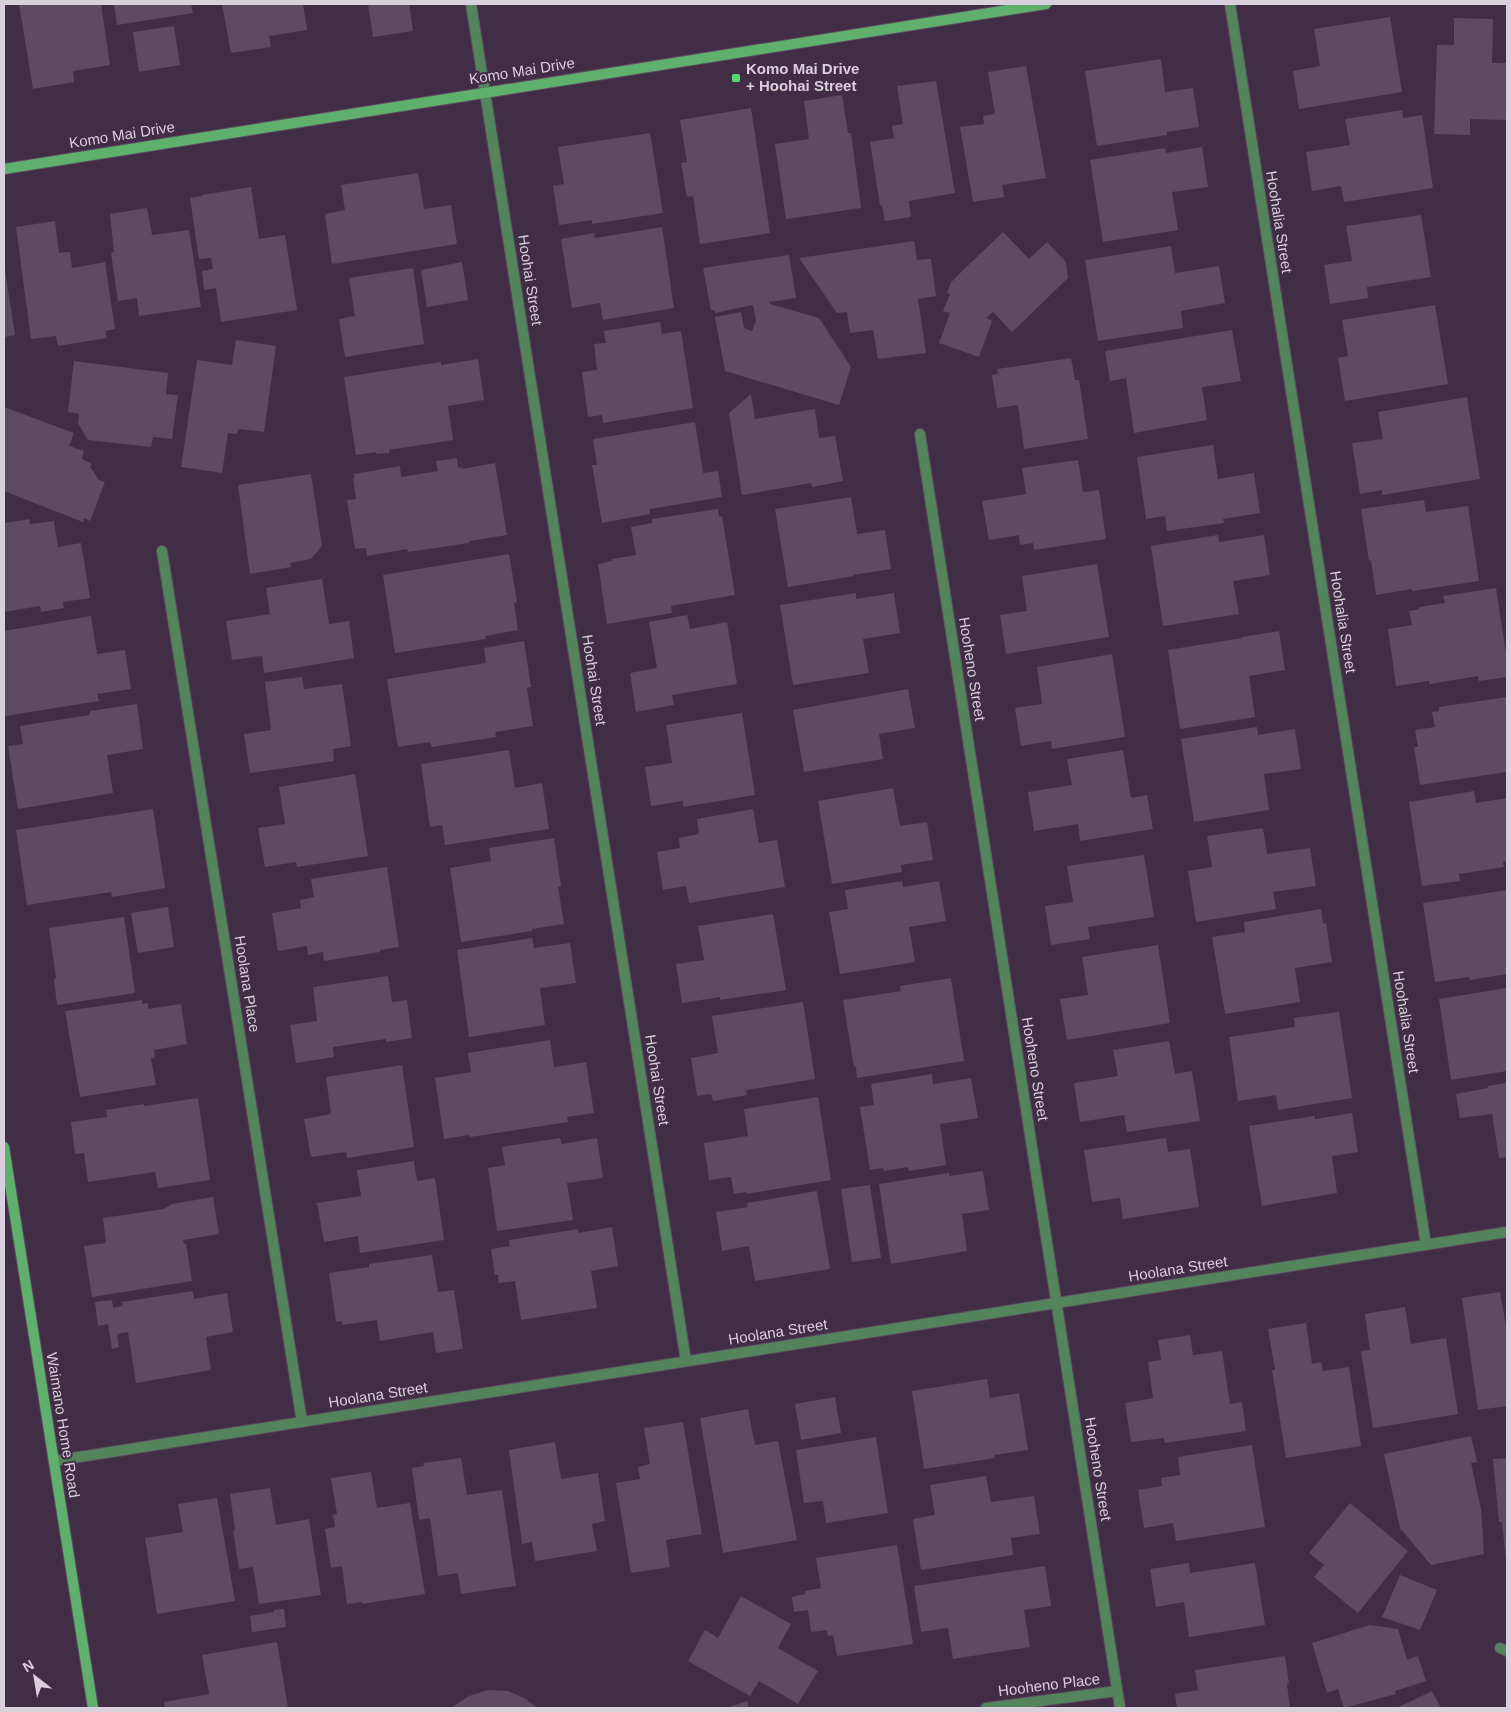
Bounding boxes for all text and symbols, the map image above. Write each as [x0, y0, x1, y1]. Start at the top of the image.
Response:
street label: Komo Mai Drive [468, 54, 576, 87]
place label: Komo Mai Drive + Hoohai Street [746, 60, 859, 94]
marker: Komo Mai Drive + Hoohai Street [730, 72, 742, 84]
street label: Komo Mai Drive [68, 118, 176, 151]
street label: Hoohalia Street [1263, 170, 1296, 275]
street label: Hoohai Street [515, 233, 546, 327]
street label: Hoohalia Street [1327, 570, 1360, 675]
street label: Hooheno Street [956, 616, 989, 723]
street label: Hoohai Street [579, 633, 610, 727]
street label: Hoolana Place [231, 934, 264, 1033]
street label: Hoohalia Street [1390, 970, 1423, 1075]
street label: Hooheno Street [1019, 1016, 1052, 1123]
street label: Hoohai Street [642, 1033, 673, 1127]
street label: Hoolana Street [1127, 1252, 1229, 1285]
street label: Hoolana Street [727, 1315, 829, 1348]
street label: Waimano Home Road [44, 1351, 83, 1499]
street label: Hoolana Street [327, 1378, 429, 1411]
street label: Hooheno Street [1082, 1416, 1115, 1523]
north arrow [10, 1652, 60, 1702]
text: N [20, 1656, 37, 1675]
street label: Hooheno Place [997, 1670, 1101, 1699]

